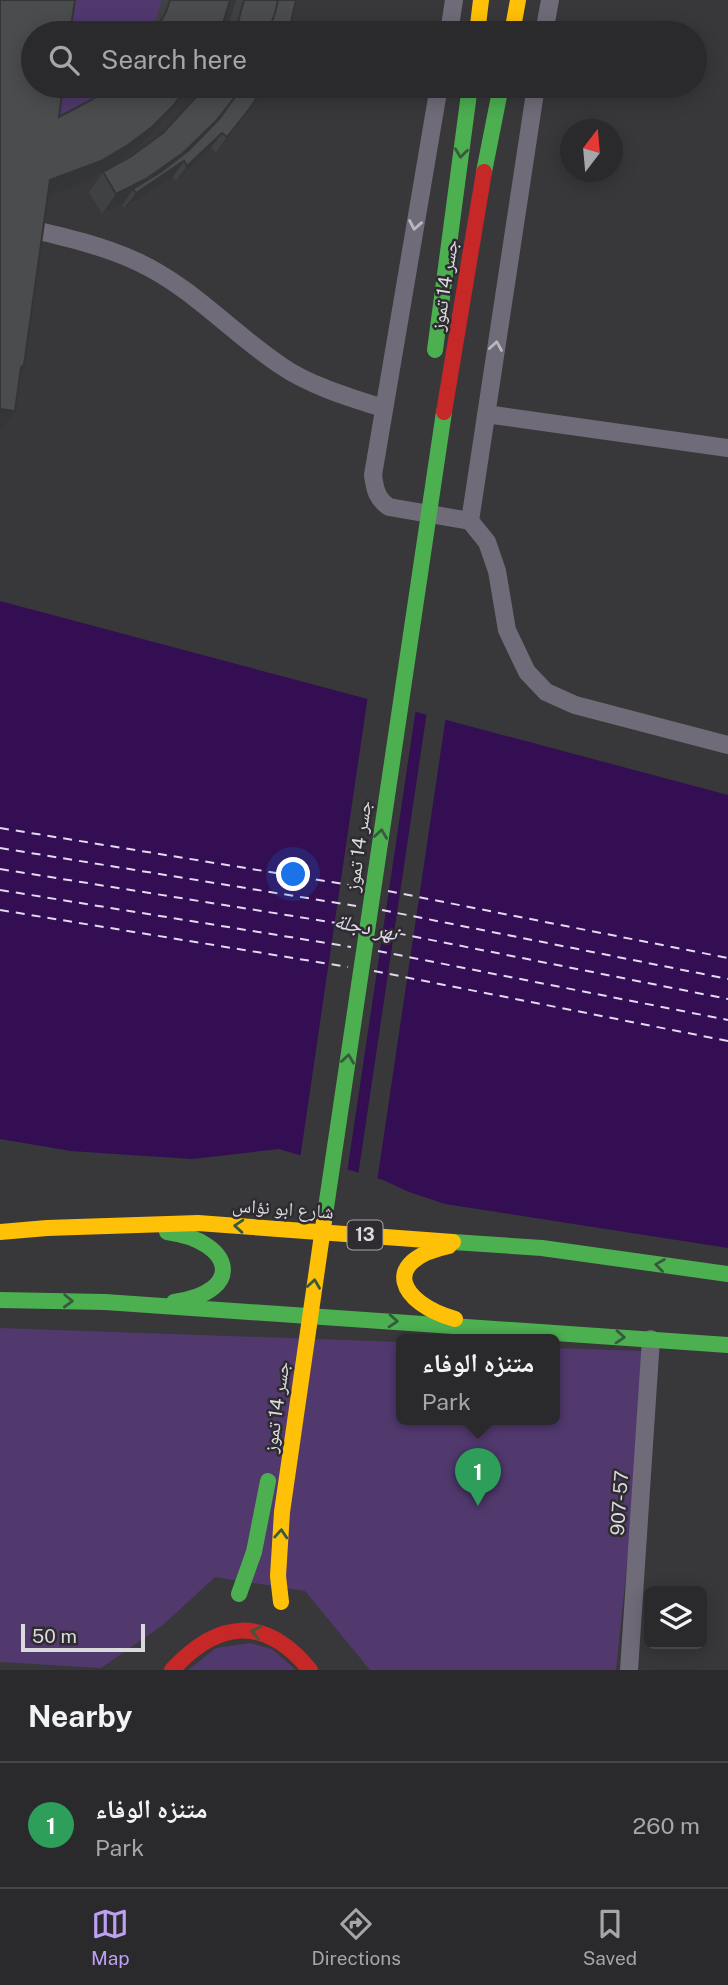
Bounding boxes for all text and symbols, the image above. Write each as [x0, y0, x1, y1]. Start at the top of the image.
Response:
search box [21, 21, 707, 98]
icon: search [45, 41, 83, 79]
text: Search here [101, 44, 247, 75]
north arrow [560, 119, 623, 182]
one-way arrow [454, 148, 469, 159]
one-way arrow [408, 219, 423, 231]
street label: جسر 14 تموز [426, 238, 463, 333]
one-way arrow [488, 341, 503, 352]
street label: جسر 14 تموز [341, 799, 376, 894]
one-way arrow [373, 828, 388, 840]
your location [276, 857, 310, 891]
water label: نهر دجلة [332, 908, 404, 946]
one-way arrow [340, 1053, 355, 1065]
street label: شارع ابو نؤاس [231, 1193, 335, 1224]
one-way arrow [233, 1219, 244, 1234]
road number: 13 [348, 1220, 382, 1250]
one-way arrow [654, 1258, 666, 1273]
one-way arrow [307, 1278, 322, 1290]
one-way arrow [63, 1293, 74, 1308]
one-way arrow [388, 1314, 399, 1329]
one-way arrow [615, 1329, 626, 1344]
popup [396, 1334, 560, 1425]
text: متنزه الوفاء [422, 1347, 534, 1378]
street label: جسر 14 تموز [259, 1360, 294, 1455]
text: Park [422, 1388, 471, 1415]
pin: 1 [455, 1448, 501, 1506]
street label: 907-57 [606, 1470, 632, 1536]
one-way arrow [273, 1528, 288, 1539]
map controls [644, 1586, 707, 1649]
button: layers [644, 1586, 707, 1649]
scale bar [21, 1621, 145, 1653]
text: 50 m [32, 1625, 77, 1647]
one-way arrow [250, 1626, 262, 1641]
text: Nearby [28, 1698, 132, 1734]
text: متنزه الوفاء [95, 1793, 208, 1824]
text: 1 [46, 1812, 56, 1839]
text: 260 m [633, 1812, 700, 1839]
text: Park [95, 1834, 144, 1861]
tab: Map [91, 1905, 130, 1969]
tab: Directions [312, 1905, 401, 1969]
tab: Saved [583, 1905, 637, 1969]

